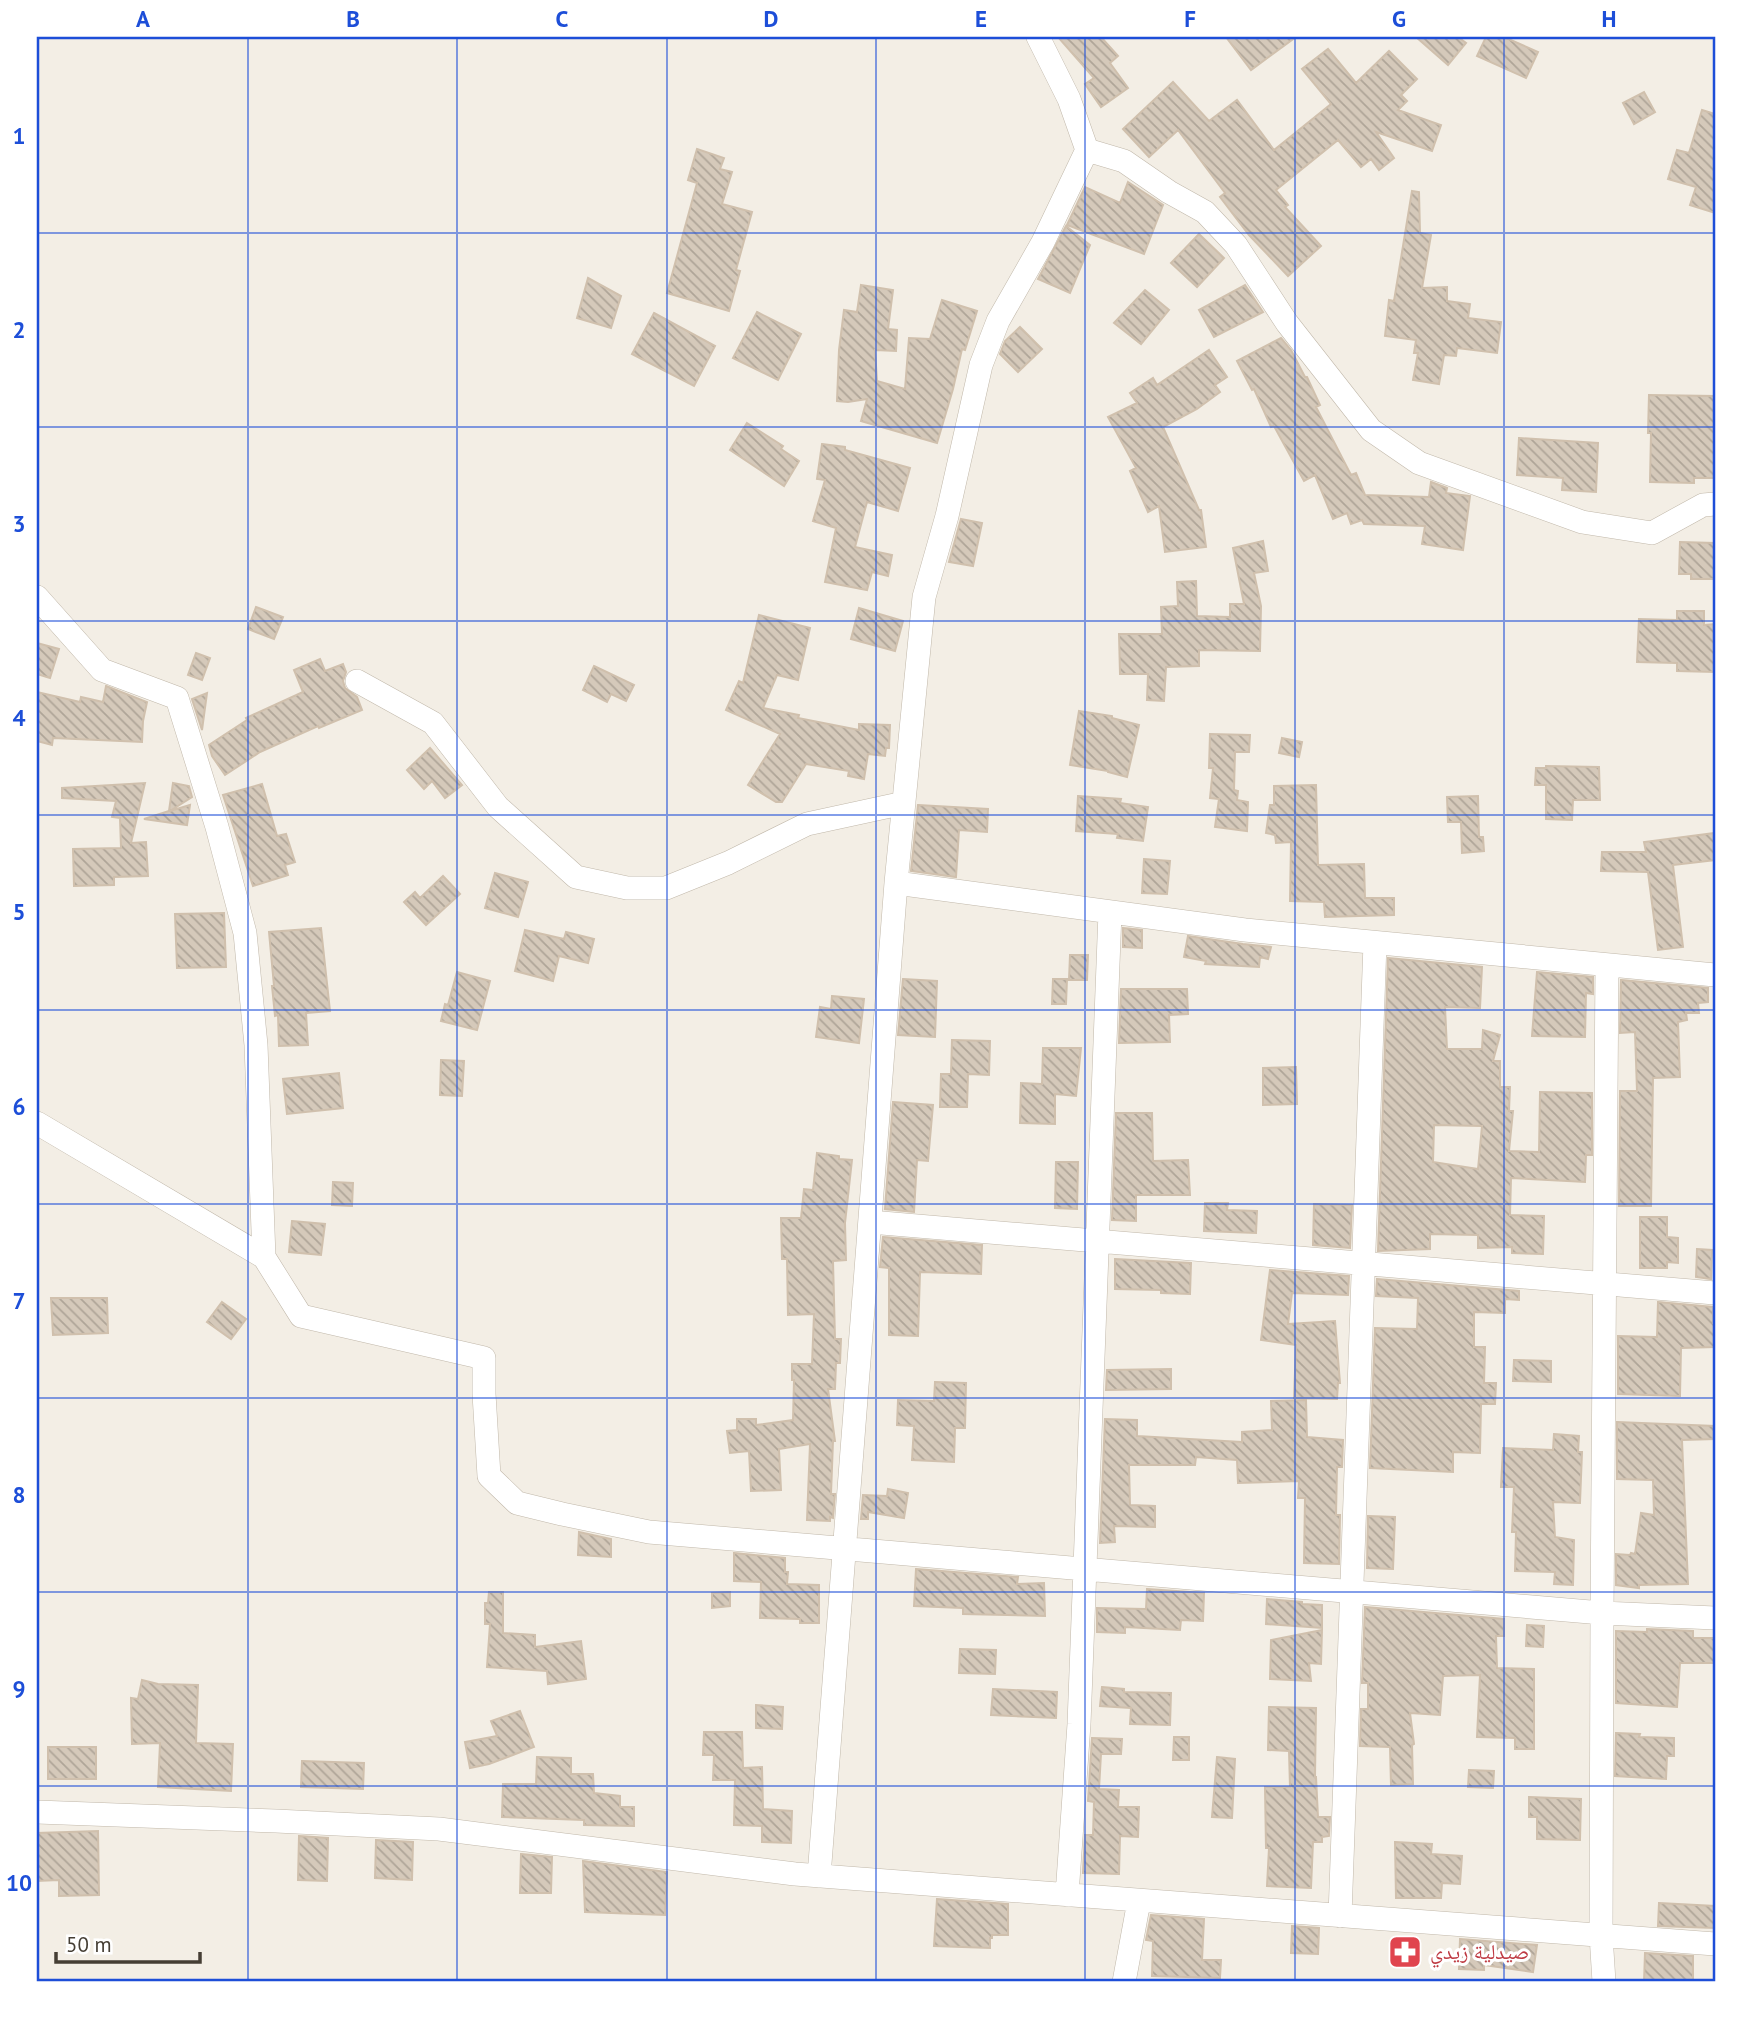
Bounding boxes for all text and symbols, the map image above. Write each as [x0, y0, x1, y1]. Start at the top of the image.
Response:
text: A [136, 4, 150, 33]
text: B [346, 4, 360, 33]
text: C [556, 4, 569, 33]
text: D [764, 4, 778, 33]
text: E [975, 4, 987, 33]
text: F [1184, 4, 1196, 33]
text: G [1392, 4, 1406, 33]
text: H [1602, 4, 1616, 33]
text: 1 [12, 121, 26, 150]
text: 2 [12, 315, 26, 344]
text: 3 [12, 509, 26, 538]
text: 4 [12, 703, 26, 732]
text: 5 [12, 897, 26, 926]
text: 6 [12, 1092, 26, 1121]
text: 7 [12, 1286, 26, 1315]
text: 8 [12, 1480, 26, 1509]
text: 9 [12, 1674, 26, 1703]
text: 10 [6, 1868, 32, 1897]
scale bar [56, 1921, 200, 1965]
text: 50 m [66, 1931, 112, 1958]
pharmacy icon: صيدلية زيدي [1386, 1933, 1424, 1971]
place label: صيدلية زيدي [1430, 1938, 1529, 1968]

